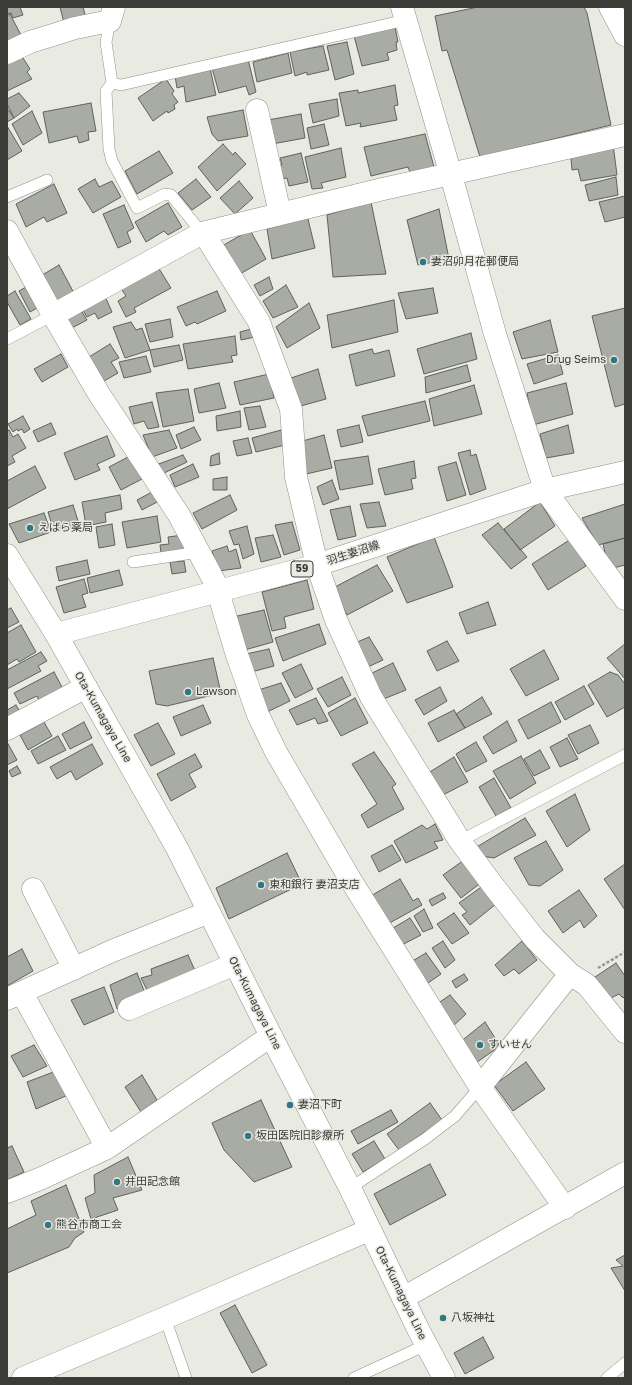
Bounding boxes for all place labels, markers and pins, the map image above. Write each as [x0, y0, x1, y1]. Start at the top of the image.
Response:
place label: 妻沼卯月花郵便局 [431, 255, 519, 269]
marker: 妻沼卯月花郵便局 [418, 257, 428, 267]
place label: Drug Seims [546, 353, 606, 367]
marker: Drug Seims [609, 355, 619, 365]
place label: えばら薬局 [38, 521, 93, 535]
marker: えばら薬局 [25, 523, 35, 533]
place label: Lawson [196, 685, 237, 699]
marker: Lawson [183, 687, 193, 697]
place label: 東和銀行 妻沼支店 [269, 878, 360, 892]
marker: 東和銀行 妻沼支店 [256, 880, 266, 890]
place label: すいせん [488, 1038, 532, 1052]
marker: すいせん [475, 1040, 485, 1050]
place label: 妻沼下町 [298, 1098, 342, 1112]
marker: 妻沼下町 [285, 1100, 295, 1110]
place label: 坂田医院旧診療所 [256, 1129, 344, 1143]
marker: 坂田医院旧診療所 [243, 1131, 253, 1141]
place label: 井田記念館 [125, 1175, 180, 1189]
marker: 井田記念館 [112, 1177, 122, 1187]
place label: 熊谷市商工会 [56, 1218, 122, 1232]
marker: 熊谷市商工会 [43, 1220, 53, 1230]
place label: 八坂神社 [451, 1311, 495, 1325]
marker: 八坂神社 [438, 1313, 448, 1323]

